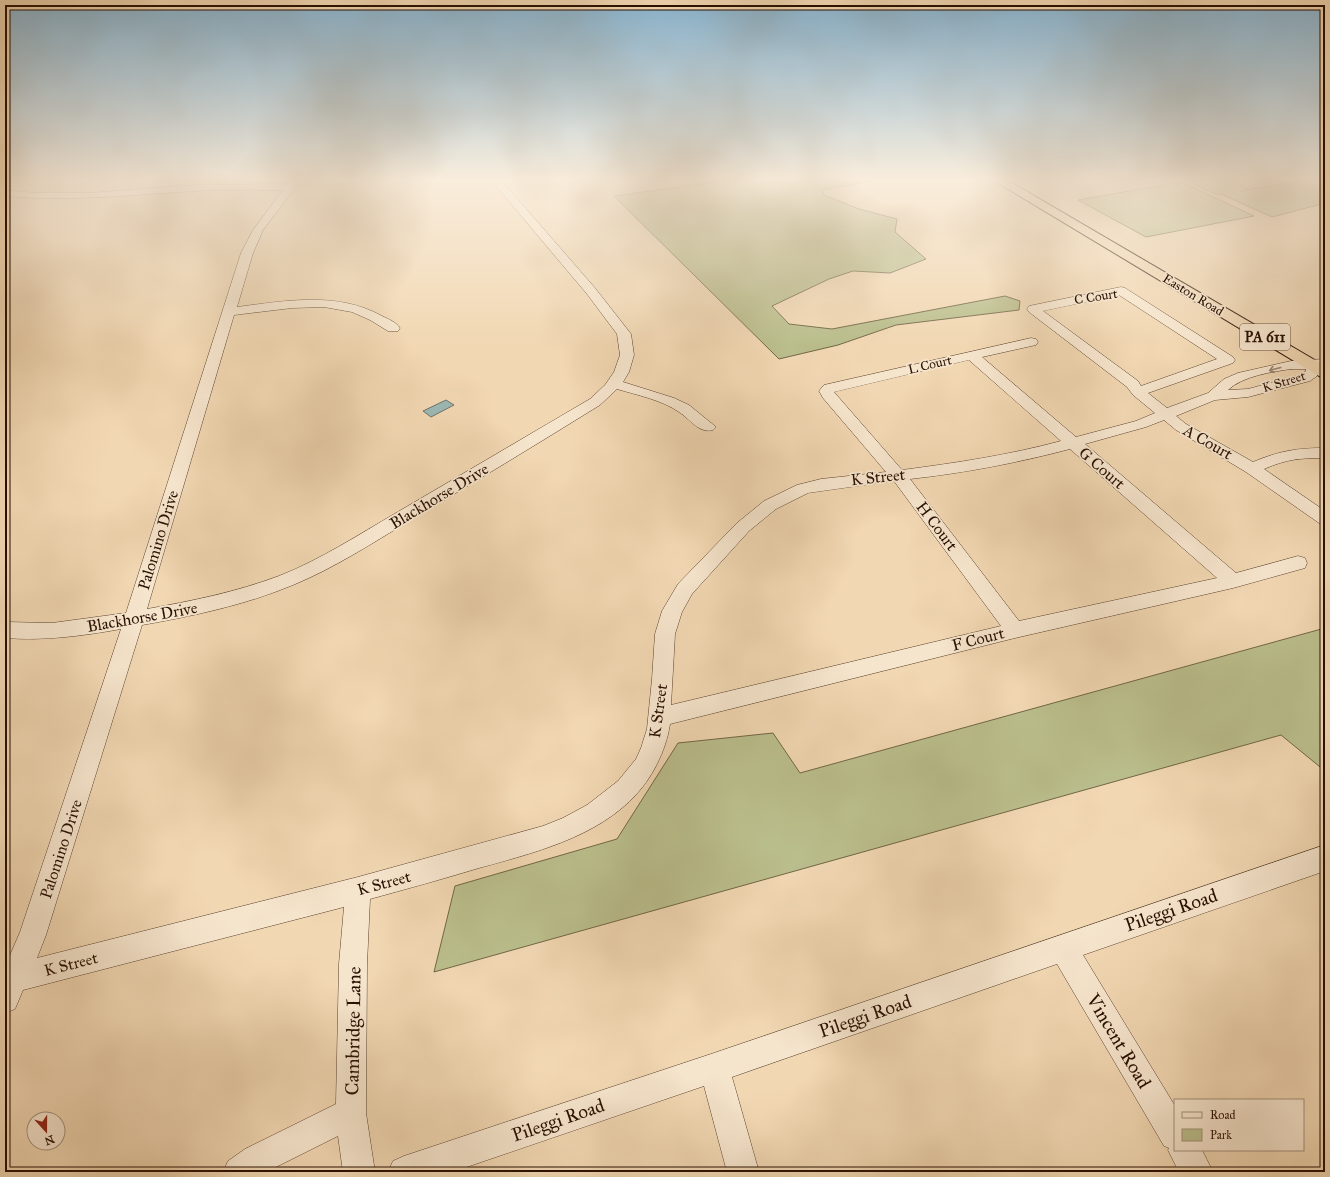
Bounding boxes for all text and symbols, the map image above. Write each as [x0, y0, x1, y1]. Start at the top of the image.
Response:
street label: Easton Road [1160, 271, 1227, 320]
street label: C Court [1073, 286, 1119, 308]
road number: PA 611 [1240, 324, 1290, 350]
street label: L Court [907, 352, 954, 378]
one-way arrow [1269, 365, 1282, 373]
street label: K Street [1260, 368, 1308, 396]
street label: A Court [1179, 420, 1236, 464]
street label: G Court [1075, 443, 1129, 493]
street label: Blackhorse Drive [386, 459, 492, 533]
street label: K Street [850, 465, 906, 489]
street label: Palomino Drive [134, 488, 182, 592]
street label: H Court [912, 498, 962, 555]
street label: Blackhorse Drive [85, 598, 199, 636]
street label: F Court [950, 623, 1006, 655]
street label: K Street [645, 682, 671, 739]
street label: Palomino Drive [36, 797, 86, 901]
street label: K Street [355, 867, 413, 899]
street label: Pileggi Road [1122, 883, 1221, 938]
street label: K Street [42, 948, 100, 980]
street label: Cambridge Lane [340, 966, 367, 1096]
street label: Pileggi Road [816, 989, 915, 1044]
street label: Vincent Road [1081, 989, 1156, 1093]
street label: Pileggi Road [509, 1093, 608, 1148]
legend [1174, 1099, 1304, 1151]
text: Road [1210, 1108, 1236, 1122]
north arrow [26, 1111, 66, 1151]
text: Park [1210, 1128, 1232, 1142]
text: N [42, 1132, 56, 1148]

